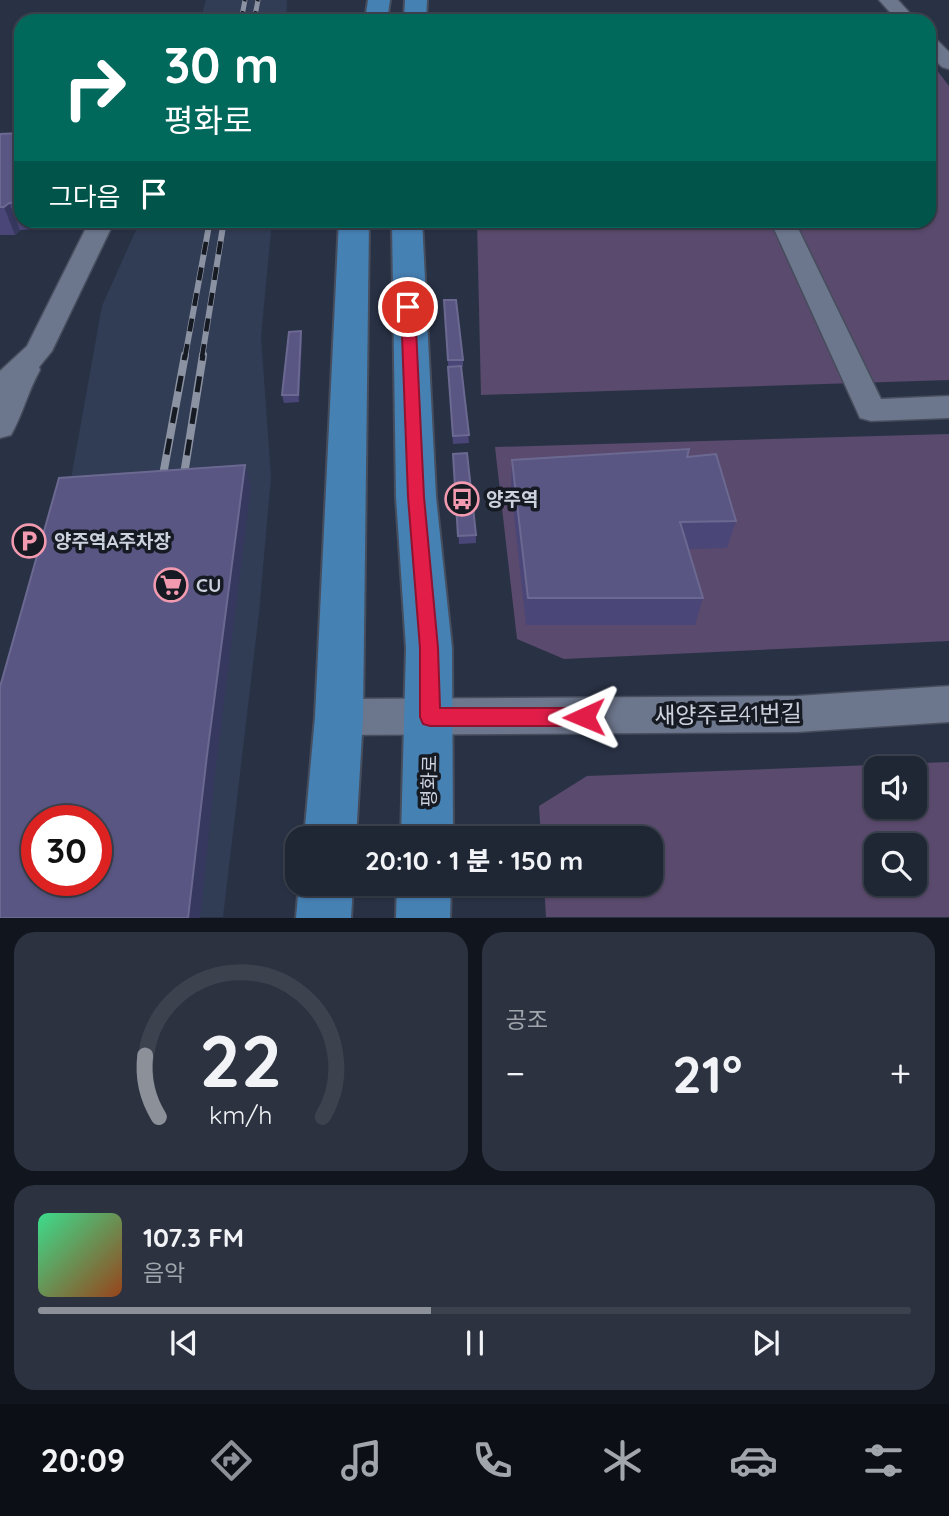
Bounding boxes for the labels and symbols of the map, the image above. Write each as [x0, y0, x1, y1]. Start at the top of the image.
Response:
pin [378, 277, 438, 337]
bus stop icon: 양주역 [443, 480, 481, 518]
place label: 양주역 [486, 487, 538, 511]
parking icon: 양주역A주차장 [10, 522, 48, 560]
place label: 양주역A주차장 [54, 529, 171, 553]
supermarket icon: CU [152, 566, 190, 604]
place label: CU [196, 573, 221, 597]
position arrow [547, 680, 621, 754]
street label: 새양주로41번길 [654, 698, 802, 730]
street label: 평화로 [417, 755, 441, 807]
speed limit sign: 30 [21, 805, 112, 896]

